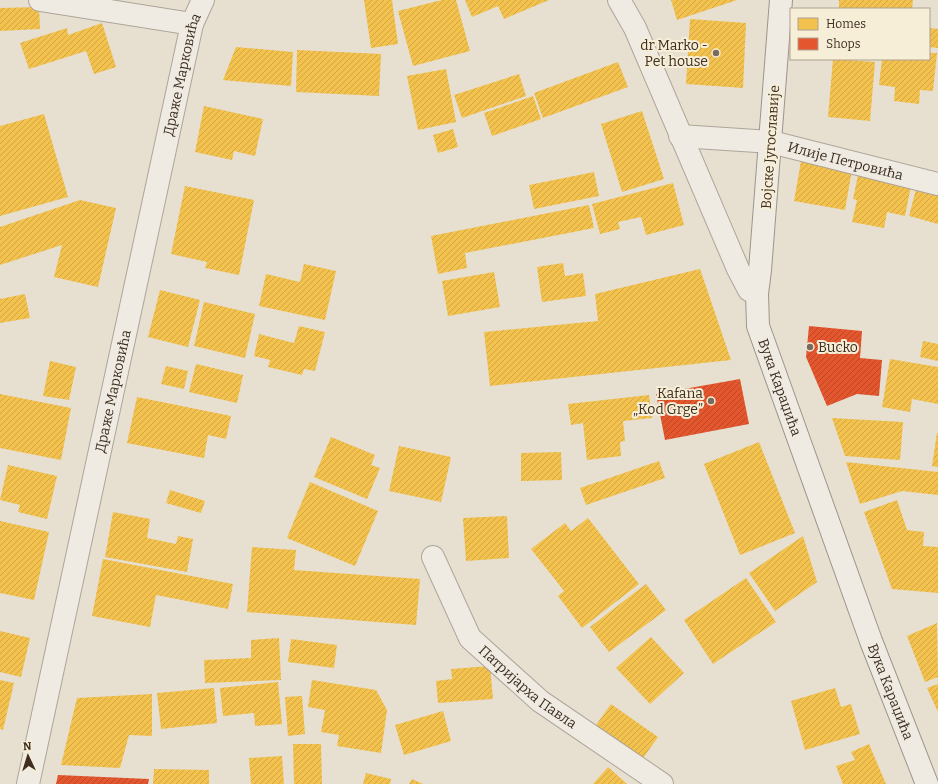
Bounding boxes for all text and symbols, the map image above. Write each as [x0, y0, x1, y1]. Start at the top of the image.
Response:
legend [790, 8, 930, 60]
street label: Драже Марковића [160, 10, 205, 137]
text: Homes [826, 17, 866, 31]
place label: dr Marko - Pet house [640, 37, 708, 70]
text: Shops [826, 37, 861, 51]
marker: dr Marko - Pet house [711, 48, 721, 58]
street label: Војске Југославије [758, 85, 783, 210]
street label: Илије Петровића [786, 139, 905, 184]
street label: Драже Марковића [92, 328, 135, 454]
street label: Вука Караџића [754, 336, 805, 439]
place label: Bucko [818, 339, 858, 356]
marker: Bucko [805, 342, 815, 352]
place label: Kafana „Kod Grge” [633, 385, 703, 418]
marker: Kafana „Kod Grge” [706, 396, 716, 406]
street label: Вука Караџића [864, 641, 917, 743]
street label: Патријарха Павла [475, 642, 580, 733]
north arrow [8, 736, 48, 776]
text: N [23, 740, 33, 753]

